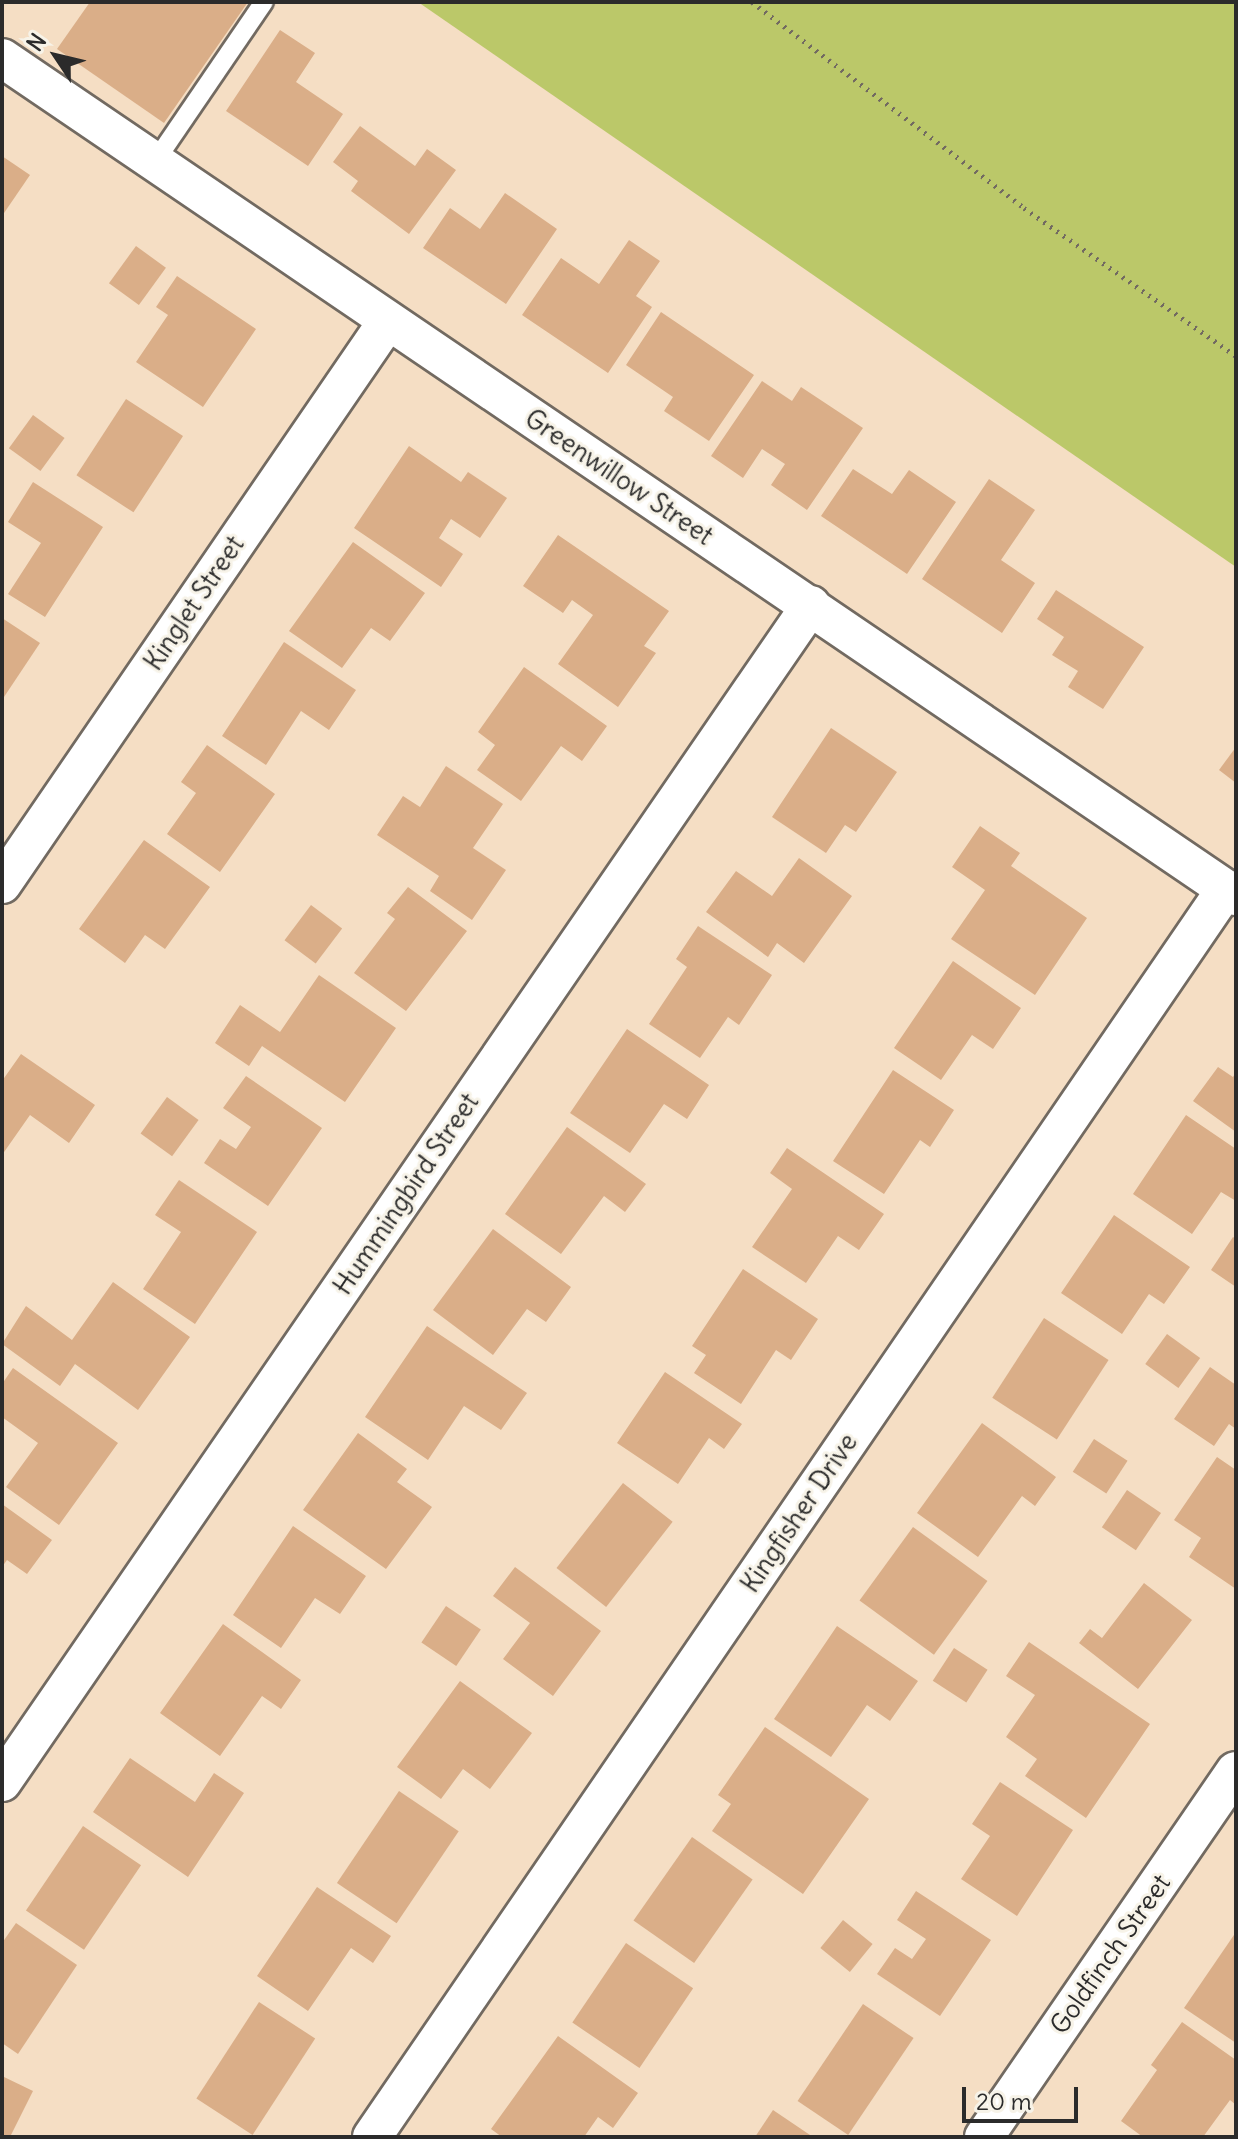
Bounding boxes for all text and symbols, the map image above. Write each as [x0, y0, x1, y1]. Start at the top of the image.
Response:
north arrow [16, 16, 96, 96]
text: N [21, 28, 52, 56]
street label: Greenwillow Street [519, 403, 719, 551]
street label: Kinglet Street [138, 530, 250, 676]
street label: Hummingbird Street [327, 1087, 485, 1301]
street label: Kingfisher Drive [734, 1428, 864, 1598]
street label: Goldfinch Street [1043, 1868, 1177, 2040]
scale bar [966, 2071, 1082, 2121]
text: 20 m [976, 2086, 1032, 2116]

